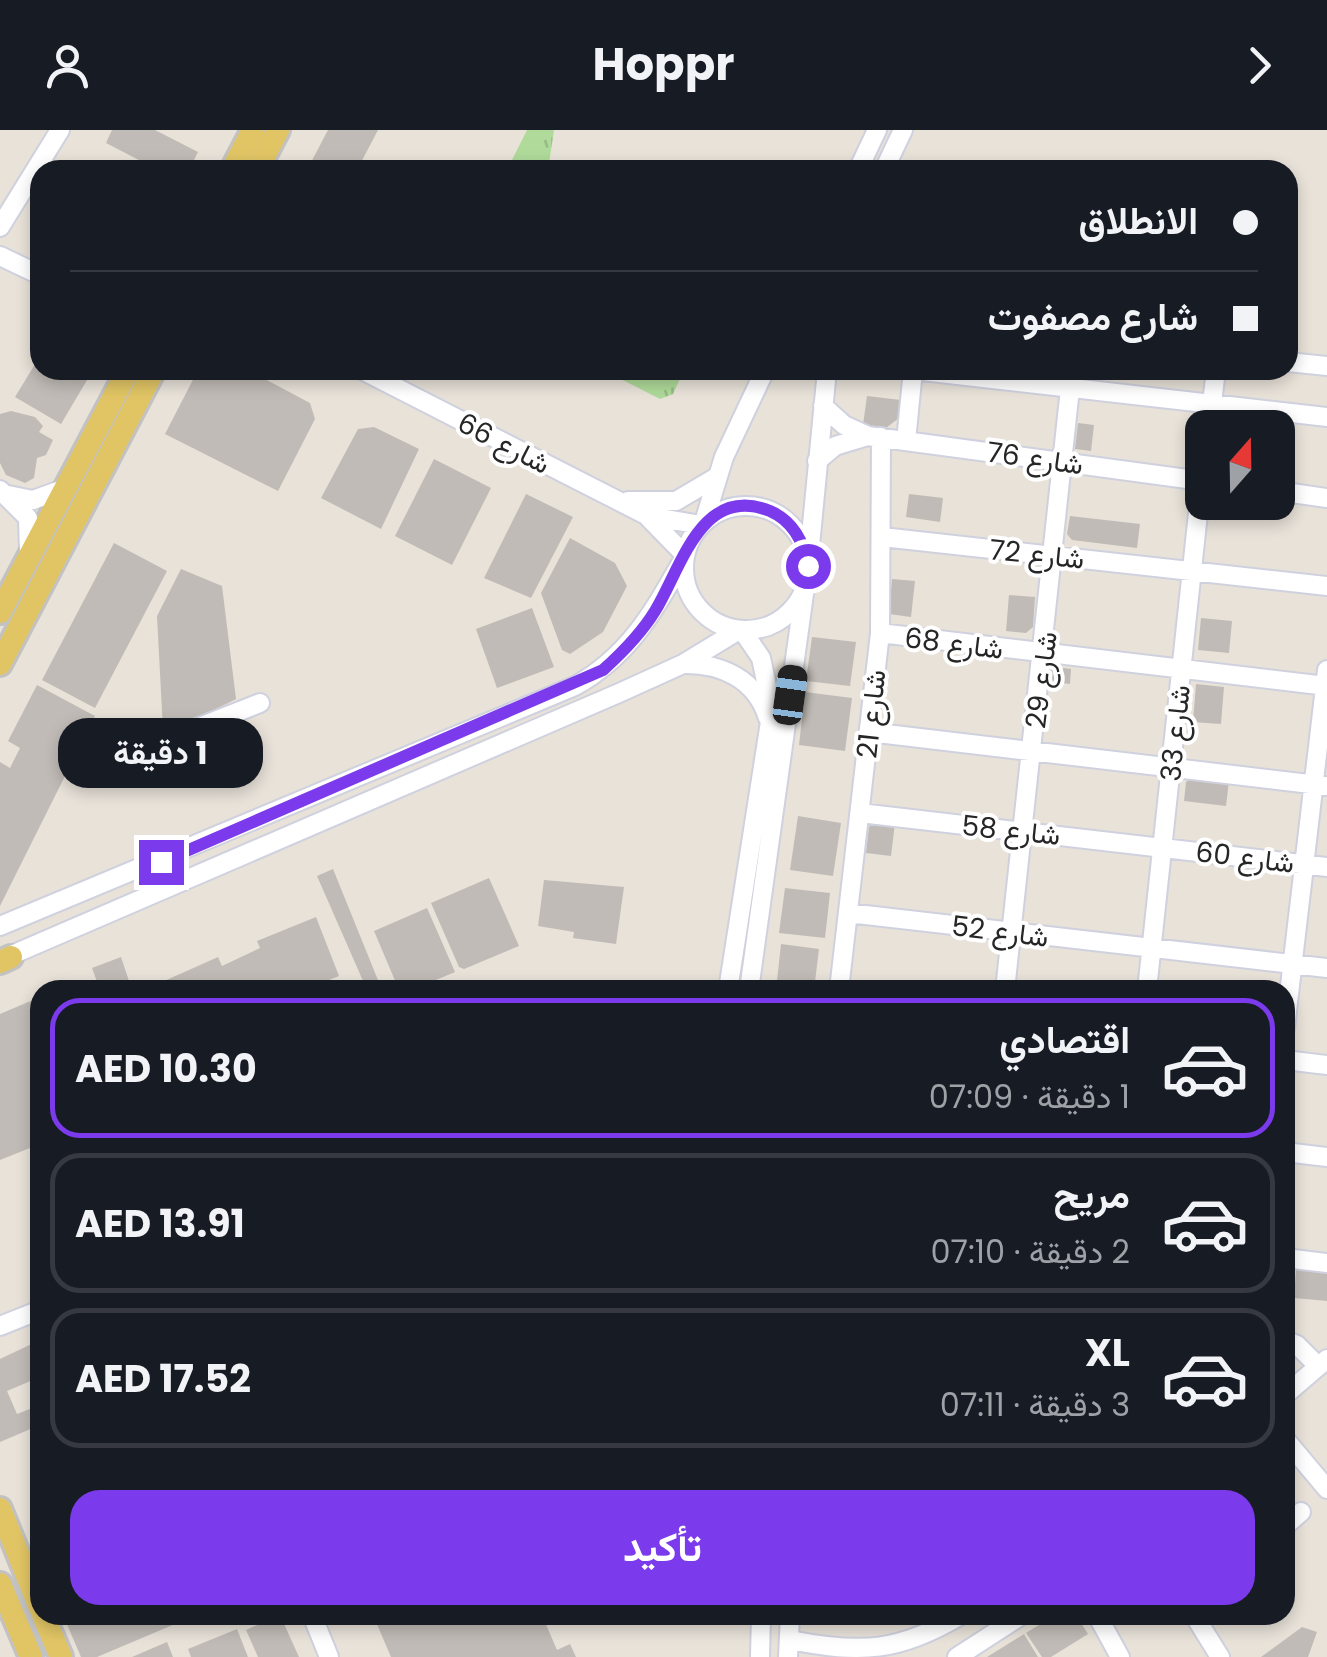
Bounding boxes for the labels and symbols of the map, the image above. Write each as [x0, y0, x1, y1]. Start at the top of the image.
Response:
street label: شارع 66 [451, 404, 557, 483]
north arrow [1185, 410, 1295, 520]
street label: شارع 76 [984, 432, 1086, 485]
street label: شارع 72 [988, 530, 1086, 579]
route start [786, 544, 831, 589]
street label: شارع 68 [902, 618, 1006, 669]
street label: شارع 29 [1016, 629, 1067, 731]
car [771, 663, 809, 727]
street label: شارع 21 [847, 668, 896, 760]
street label: شارع 33 [1151, 683, 1200, 783]
callout: 1 دقيقة [59, 717, 264, 787]
street label: شارع 58 [960, 806, 1062, 855]
street label: شارع 60 [1193, 832, 1297, 883]
route end [139, 840, 184, 885]
street label: شارع 52 [949, 906, 1051, 957]

